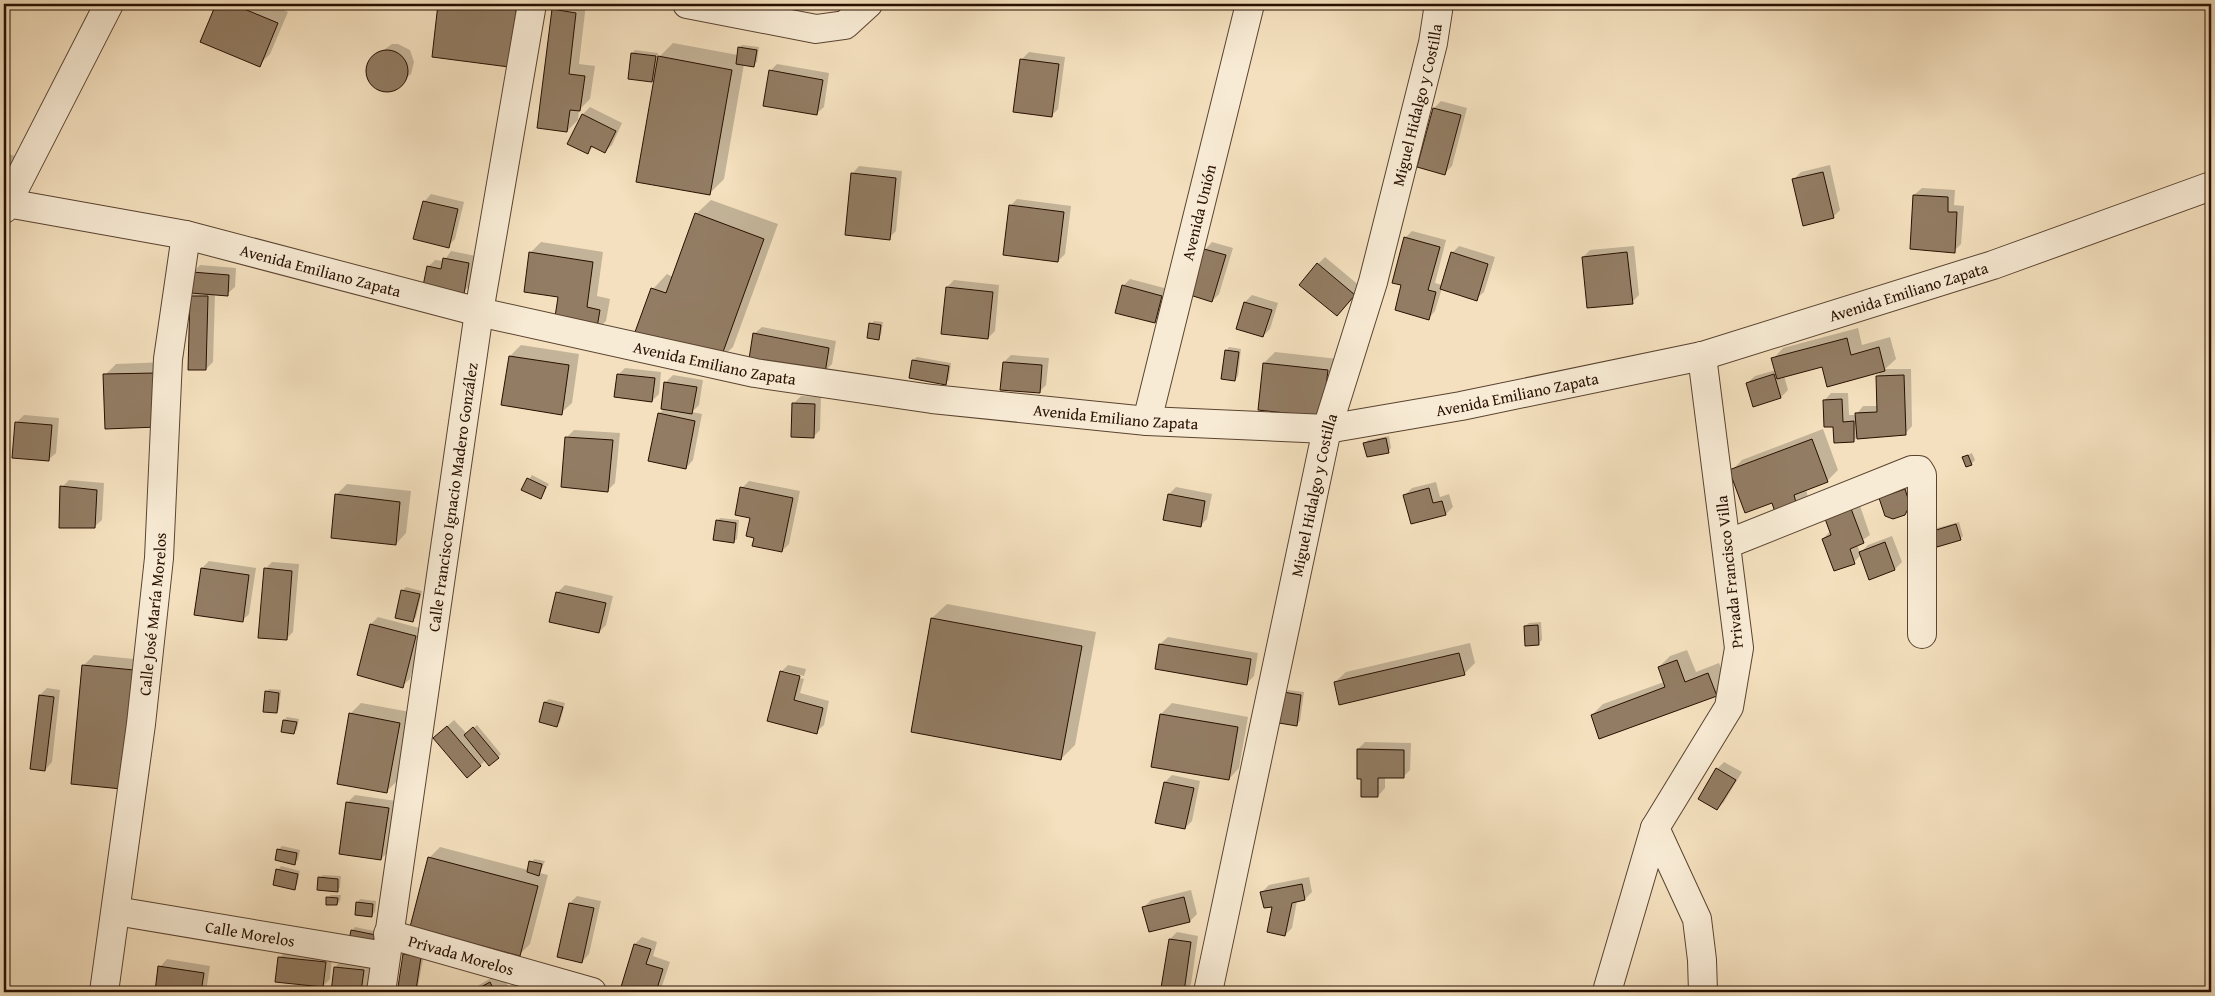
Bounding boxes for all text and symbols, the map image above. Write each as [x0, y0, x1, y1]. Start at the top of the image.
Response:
street label: Miguel Hidalgo y Costilla [1386, 22, 1448, 189]
street label: Avenida Unión [1175, 162, 1222, 263]
street label: Avenida Emiliano Zapata [237, 238, 404, 303]
street label: Avenida Emiliano Zapata [1826, 255, 1991, 328]
street label: Avenida Emiliano Zapata [631, 334, 798, 391]
street label: Calle Francisco Ignacio Madero González [421, 361, 484, 633]
street label: Avenida Emiliano Zapata [1434, 366, 1601, 422]
street label: Avenida Emiliano Zapata [1032, 397, 1199, 435]
street label: Miguel Hidalgo y Costilla [1284, 410, 1343, 579]
street label: Privada Francisco Villa [1709, 494, 1749, 650]
street label: Calle José María Morelos [132, 532, 172, 697]
street label: Calle Morelos [204, 914, 297, 953]
street label: Privada Morelos [406, 928, 517, 981]

